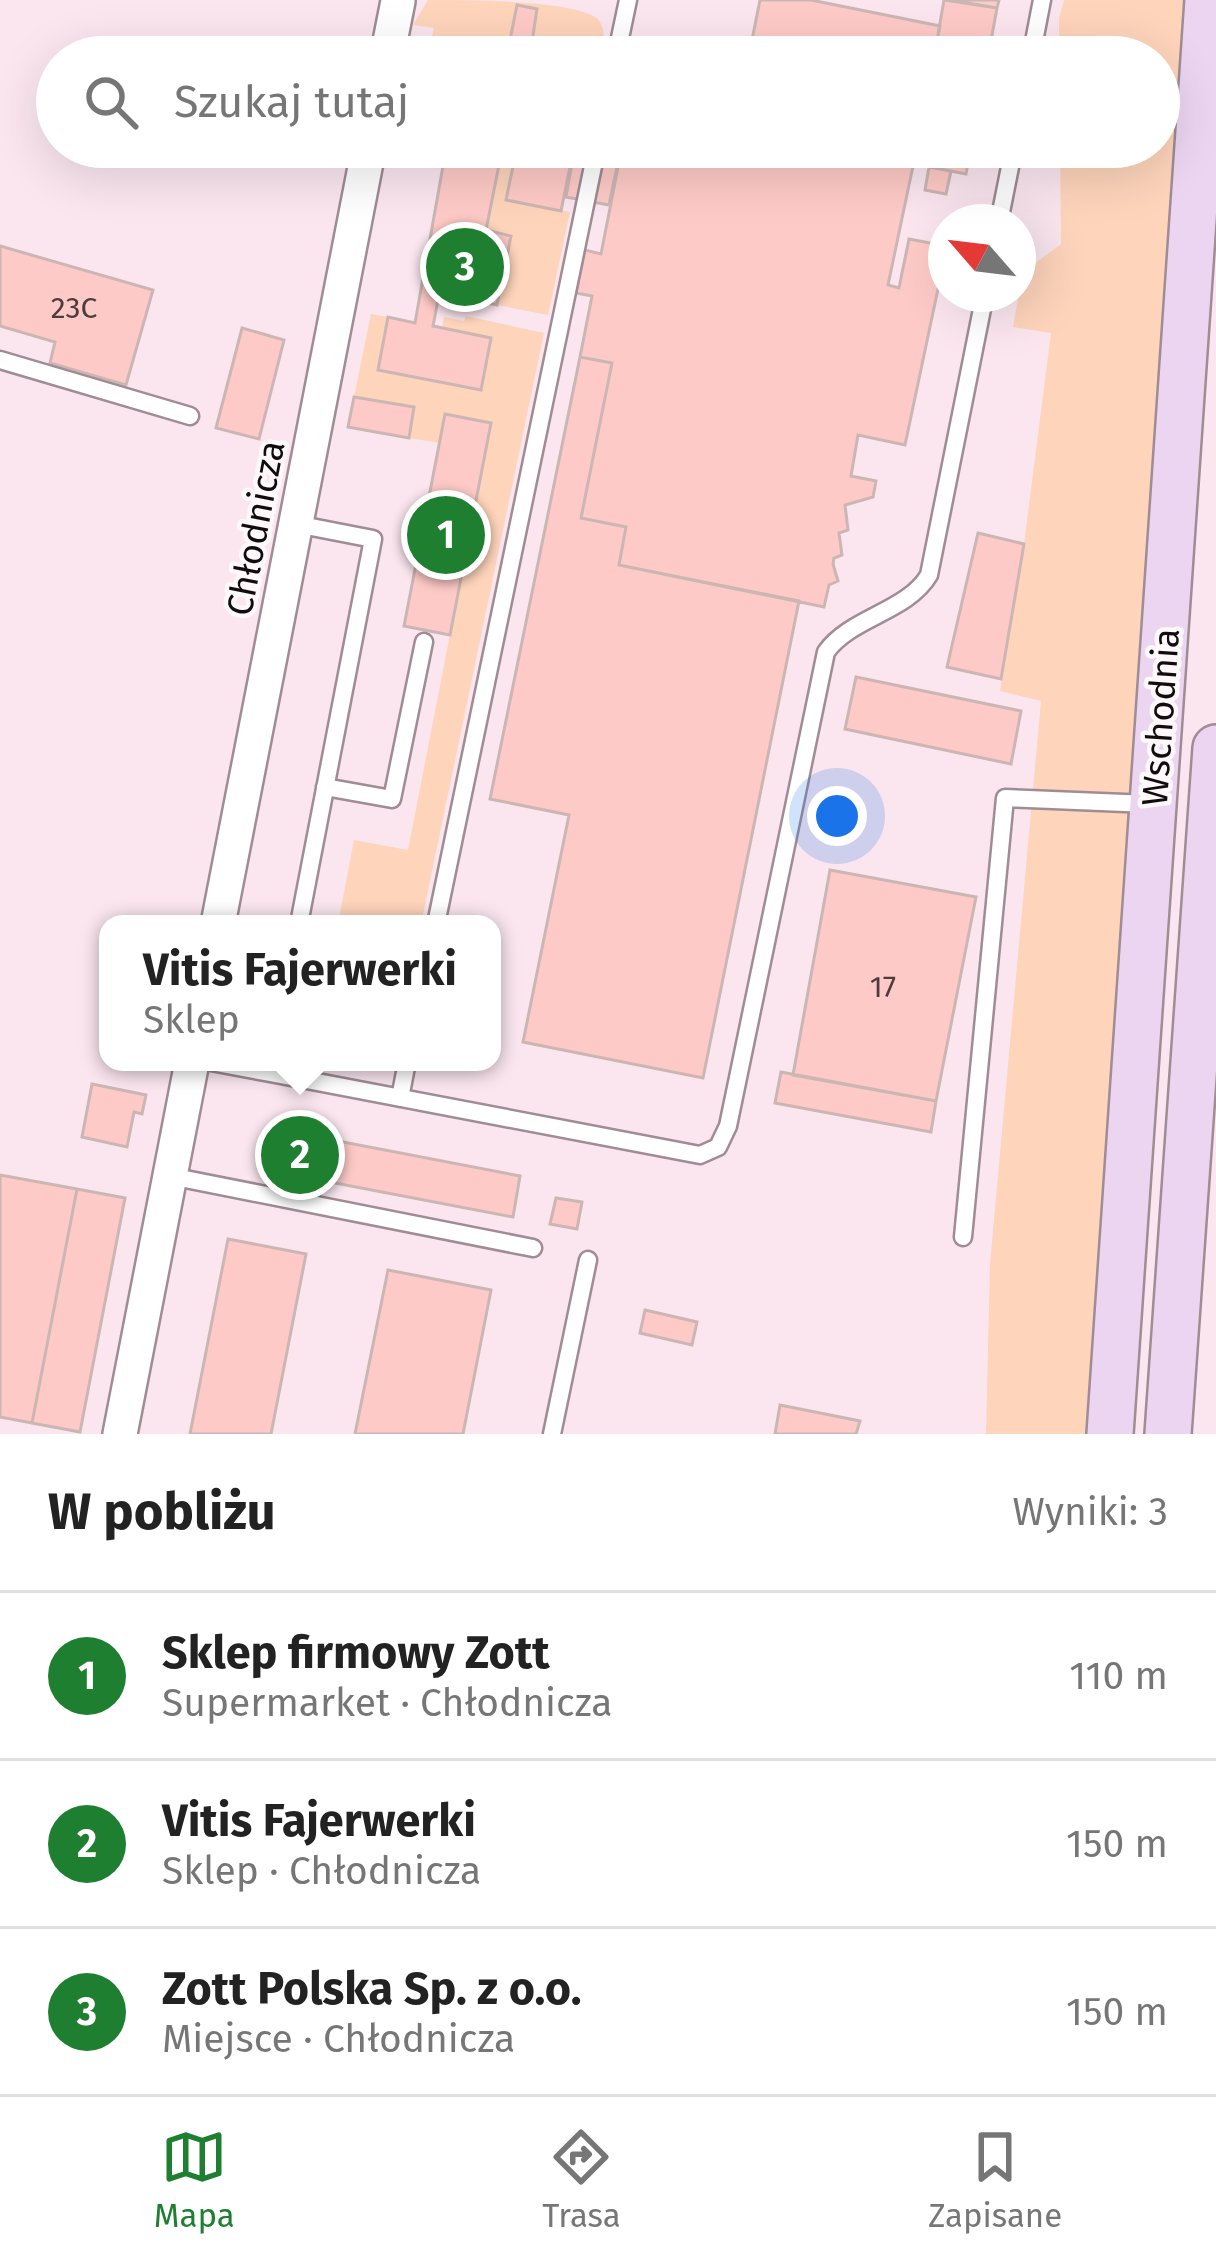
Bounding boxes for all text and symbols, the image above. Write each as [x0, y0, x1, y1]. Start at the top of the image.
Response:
search box [36, 36, 1180, 168]
icon: search [78, 69, 144, 135]
text: Szukaj tutaj [174, 75, 409, 129]
north arrow [928, 204, 1036, 312]
pin: 3 [426, 222, 504, 312]
house number: 23C [51, 290, 97, 326]
street label: Chłodnicza [217, 437, 295, 620]
pin: 1 [407, 490, 485, 580]
street label: Wschodnia [1133, 627, 1189, 807]
your location [807, 786, 867, 846]
popup [99, 915, 501, 1071]
text: Vitis Fajerwerki [143, 943, 457, 997]
house number: 17 [870, 969, 896, 1005]
text: Sklep [143, 997, 240, 1043]
pin: 2 [261, 1110, 339, 1200]
text: W pobliżu [48, 1481, 276, 1543]
text: Wyniki: 3 [1013, 1489, 1168, 1535]
text: Sklep firmowy Zott [162, 1626, 550, 1680]
text: 1 [78, 1653, 96, 1699]
text: 110 m [1069, 1653, 1168, 1699]
text: Supermarket · Chłodnicza [162, 1680, 612, 1726]
text: Vitis Fajerwerki [162, 1794, 476, 1848]
text: 2 [77, 1821, 97, 1867]
text: 150 m [1066, 1821, 1168, 1867]
text: Sklep · Chłodnicza [162, 1848, 481, 1894]
text: Zott Polska Sp. z o.o. [162, 1962, 582, 2016]
text: 3 [77, 1989, 97, 2035]
text: 150 m [1066, 1989, 1168, 2035]
text: Miejsce · Chłodnicza [162, 2016, 515, 2062]
tab: Mapa [154, 2124, 235, 2236]
tab: Trasa [542, 2124, 621, 2236]
tab: Zapisane [928, 2124, 1062, 2236]

